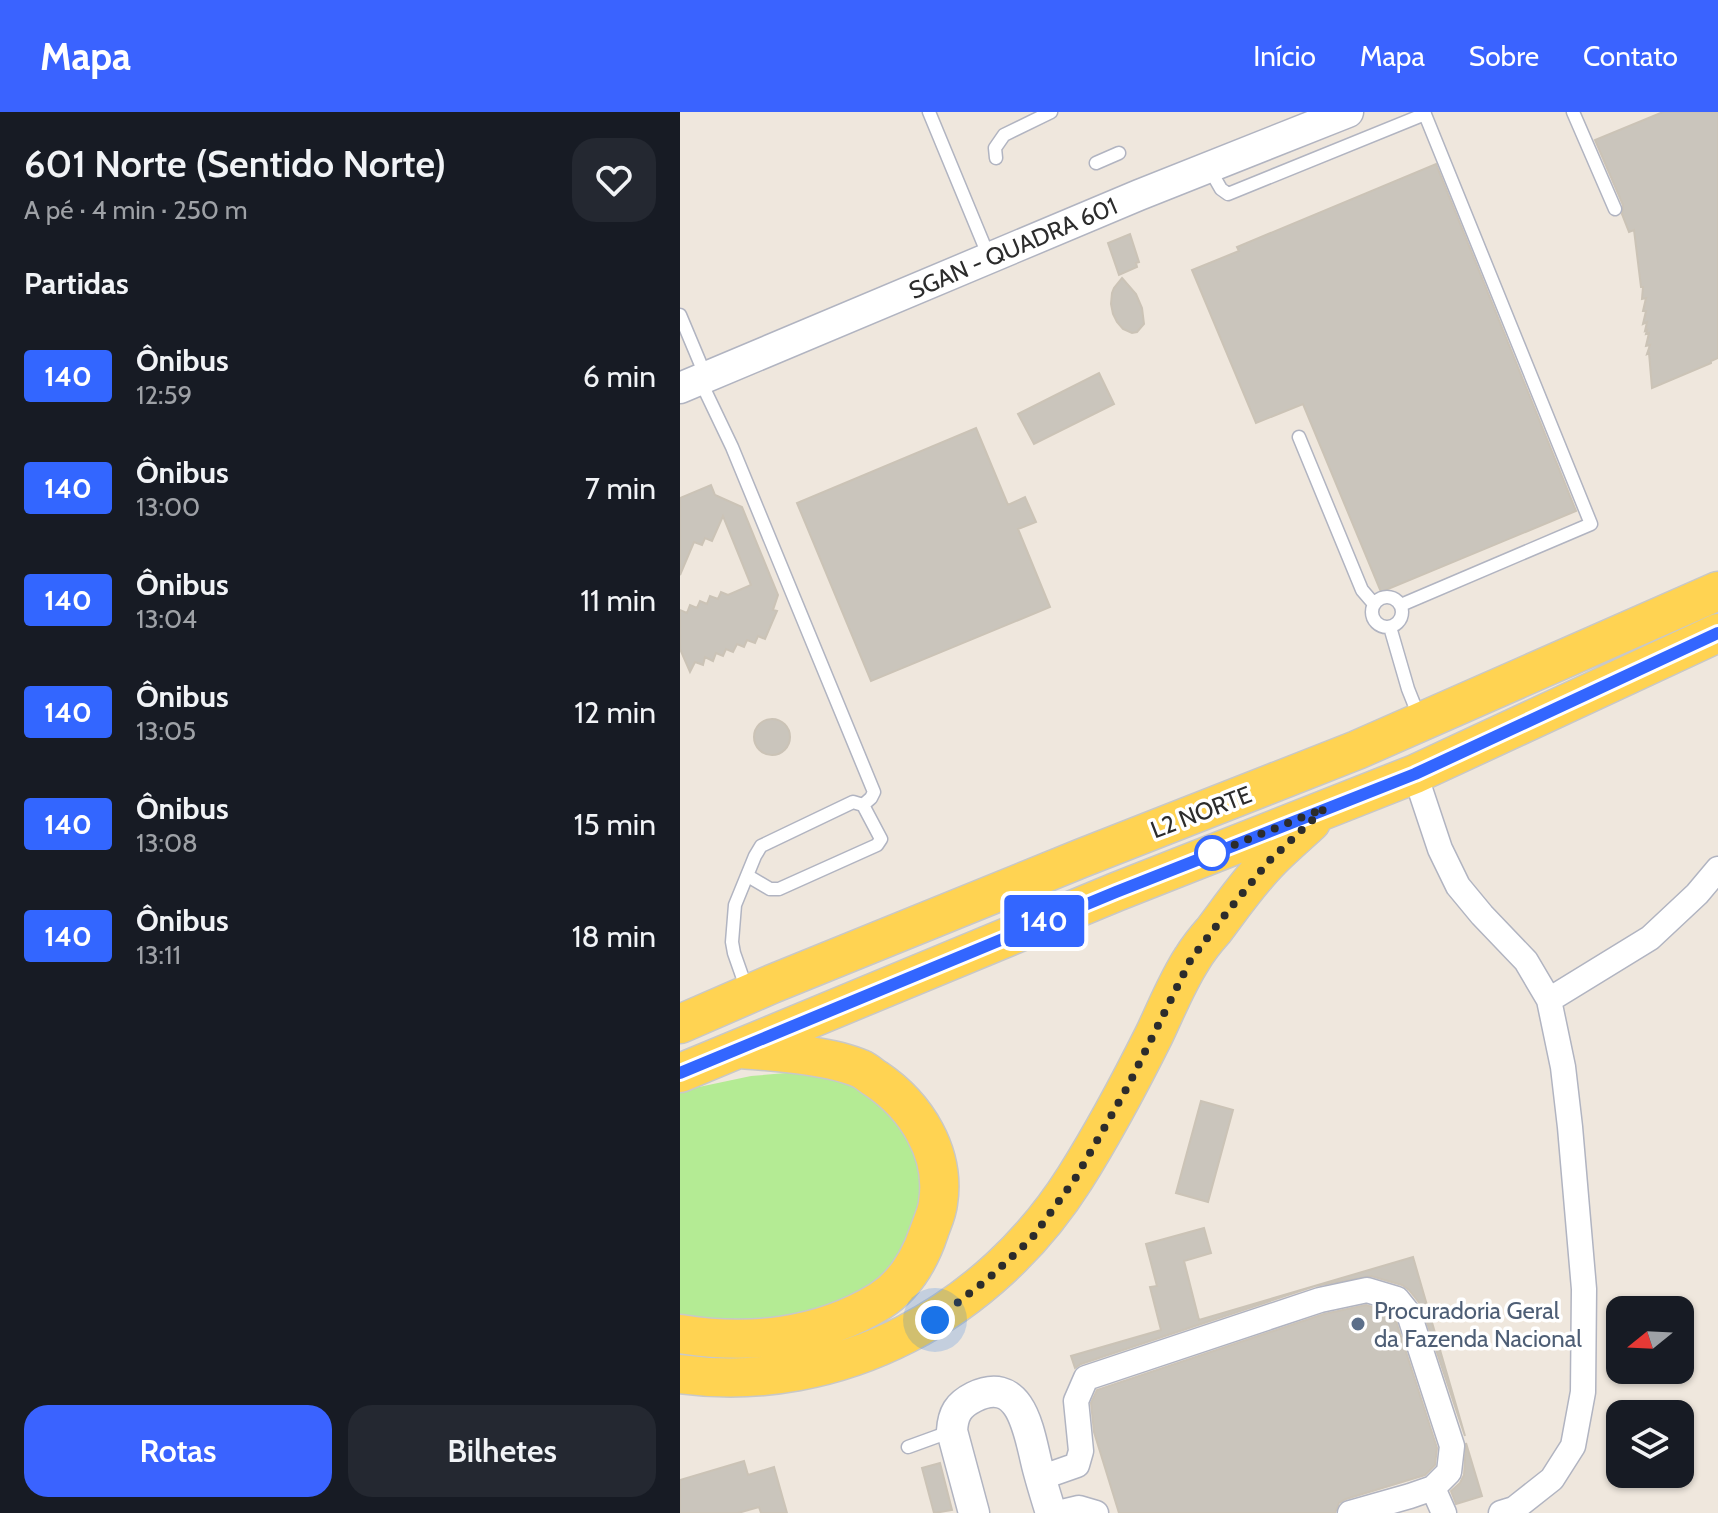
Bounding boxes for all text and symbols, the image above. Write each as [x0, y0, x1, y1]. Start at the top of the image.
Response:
text: Mapa [40, 33, 131, 80]
text: Início [1253, 39, 1316, 73]
text: Mapa [1360, 39, 1425, 73]
text: Sobre [1469, 39, 1539, 73]
text: Contato [1583, 39, 1678, 73]
button: heart [572, 138, 656, 222]
text: 601 Norte (Sentido Norte) [24, 140, 446, 187]
street label: SGAN - QUADRA 601 [905, 191, 1121, 305]
text: A pé · 4 min · 250 m [24, 194, 248, 226]
text: Partidas [24, 265, 129, 302]
text: Ônibus [136, 342, 229, 379]
text: 6 min [583, 358, 656, 395]
text: 140 [44, 359, 92, 393]
text: 12:59 [136, 379, 192, 411]
text: Ônibus [136, 454, 229, 491]
text: 7 min [585, 470, 656, 507]
text: 140 [44, 471, 92, 505]
text: 13:00 [136, 491, 200, 523]
text: Ônibus [136, 566, 229, 603]
text: 11 min [580, 582, 656, 619]
text: 140 [44, 583, 92, 617]
text: 13:04 [136, 603, 197, 635]
text: Ônibus [136, 678, 229, 715]
text: 12 min [574, 694, 656, 731]
text: 140 [44, 695, 92, 729]
text: 13:05 [136, 715, 196, 747]
street label: L2 NORTE [1146, 780, 1256, 844]
text: Ônibus [136, 790, 229, 827]
text: 15 min [574, 806, 656, 843]
text: 140 [44, 807, 92, 841]
text: 13:08 [136, 827, 198, 859]
unlabelled marker [1195, 836, 1229, 870]
line badge: 140 [998, 895, 1090, 947]
text: Ônibus [136, 902, 229, 939]
text: 140 [1020, 904, 1068, 938]
text: 18 min [572, 918, 656, 955]
text: 140 [44, 919, 92, 953]
text: 13:11 [136, 939, 181, 971]
place label: Procuradoria Geral da Fazenda Nacional [1374, 1296, 1582, 1353]
north arrow [1606, 1296, 1694, 1384]
map controls [1606, 1296, 1694, 1488]
your location [915, 1300, 955, 1340]
marker: Procuradoria Geral da Fazenda Nacional [1349, 1315, 1367, 1333]
button: layers [1606, 1400, 1694, 1488]
button: Rotas [24, 1405, 332, 1497]
button: Bilhetes [348, 1405, 656, 1497]

